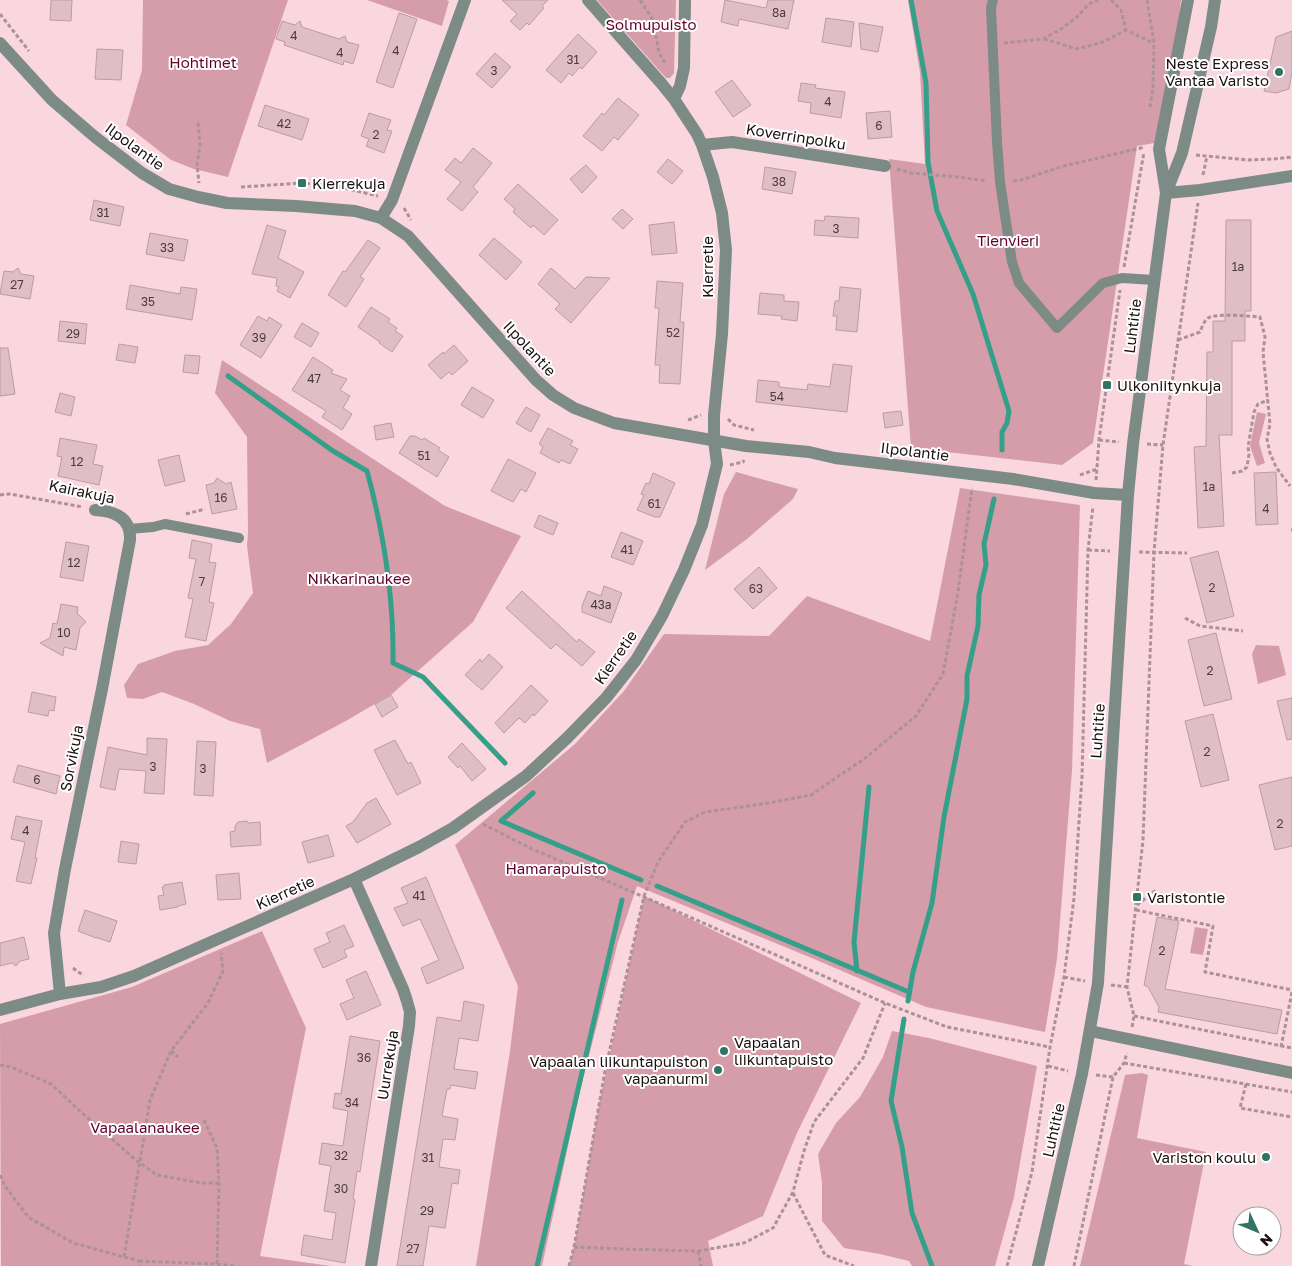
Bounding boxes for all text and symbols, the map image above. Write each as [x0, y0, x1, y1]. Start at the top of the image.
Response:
house number: 8a [772, 5, 786, 20]
park label: Solmupuisto [605, 15, 697, 33]
house number: 4 [290, 28, 298, 43]
house number: 4 [392, 43, 400, 58]
house number: 4 [336, 45, 344, 60]
house number: 31 [567, 52, 580, 67]
park label: Hohtimet [169, 53, 237, 71]
place label: Neste Express Vantaa Varisto [1165, 54, 1269, 89]
house number: 3 [490, 63, 498, 78]
marker: Neste Express Vantaa Varisto [1273, 66, 1285, 78]
house number: 4 [824, 94, 832, 109]
house number: 42 [277, 116, 291, 131]
street label: Ilpolantie [102, 118, 168, 174]
house number: 6 [875, 118, 883, 133]
street label: Koverrinpolku [745, 119, 847, 153]
house number: 2 [373, 127, 380, 142]
place label: Kierrekuja [312, 174, 385, 192]
house number: 38 [772, 174, 786, 189]
marker: Kierrekuja [296, 177, 308, 189]
house number: 31 [97, 205, 110, 220]
house number: 3 [832, 221, 840, 236]
park label: Tienvieri [977, 231, 1039, 249]
street label: Kierretie [698, 236, 716, 298]
house number: 33 [160, 240, 174, 255]
house number: 1a [1232, 259, 1244, 274]
house number: 27 [10, 277, 24, 292]
house number: 35 [141, 294, 155, 309]
street label: Luhtitie [1120, 297, 1144, 354]
street label: Ilpolantie [500, 317, 560, 380]
house number: 52 [666, 325, 680, 340]
house number: 29 [66, 326, 80, 341]
house number: 39 [252, 330, 266, 345]
house number: 47 [307, 371, 321, 386]
place label: Ulkoniitynkuja [1117, 376, 1221, 394]
marker: Ulkoniitynkuja [1101, 379, 1113, 391]
house number: 54 [770, 389, 784, 404]
street label: Ilpolantie [880, 438, 951, 464]
house number: 51 [418, 448, 431, 463]
house number: 12 [71, 454, 83, 469]
street label: Kairakuja [47, 475, 117, 507]
house number: 1a [1203, 479, 1215, 494]
house number: 16 [214, 490, 228, 505]
house number: 61 [647, 496, 661, 511]
house number: 4 [1262, 501, 1270, 516]
house number: 41 [620, 542, 634, 557]
house number: 12 [68, 555, 80, 570]
park label: Nikkarinaukee [308, 569, 411, 587]
house number: 7 [199, 574, 205, 589]
house number: 2 [1209, 580, 1216, 595]
house number: 63 [749, 581, 763, 596]
house number: 43a [590, 597, 612, 612]
house number: 10 [57, 625, 71, 640]
street label: Kierretie [590, 626, 640, 688]
house number: 2 [1207, 663, 1214, 678]
street label: Luhtitie [1086, 703, 1108, 759]
street label: Sorvikuja [56, 723, 86, 793]
house number: 2 [1204, 744, 1211, 759]
house number: 3 [149, 759, 157, 774]
house number: 3 [199, 761, 207, 776]
house number: 6 [33, 772, 41, 787]
house number: 2 [1277, 816, 1284, 831]
house number: 4 [22, 823, 30, 838]
park label: Hamarapuisto [505, 859, 607, 877]
street label: Kierretie [253, 871, 317, 913]
house number: 41 [412, 888, 426, 903]
place label: Varistontie [1147, 888, 1226, 906]
marker: Varistontie [1131, 891, 1143, 903]
house number: 2 [1159, 943, 1166, 958]
street label: Uurrekuja [373, 1029, 401, 1101]
place label: Vapaalan liikuntapuisto [734, 1033, 833, 1068]
marker: Vapaalan liikuntapuisto [718, 1045, 730, 1057]
house number: 36 [357, 1050, 371, 1065]
place label: Vapaalan liikuntapuiston vapaanurmi [530, 1052, 708, 1087]
marker: Vapaalan liikuntapuiston vapaanurmi [712, 1064, 724, 1076]
house number: 34 [345, 1095, 359, 1110]
street label: Luhtitie [1038, 1101, 1068, 1159]
park label: Vapaalanaukee [90, 1118, 200, 1136]
house number: 32 [334, 1148, 348, 1163]
place label: Variston koulu [1152, 1148, 1256, 1166]
house number: 31 [422, 1150, 435, 1165]
marker: Variston koulu [1260, 1151, 1272, 1163]
house number: 30 [334, 1181, 348, 1196]
house number: 29 [420, 1203, 434, 1218]
north arrow [1232, 1206, 1282, 1256]
text: N [1257, 1231, 1277, 1250]
house number: 27 [406, 1241, 420, 1256]

